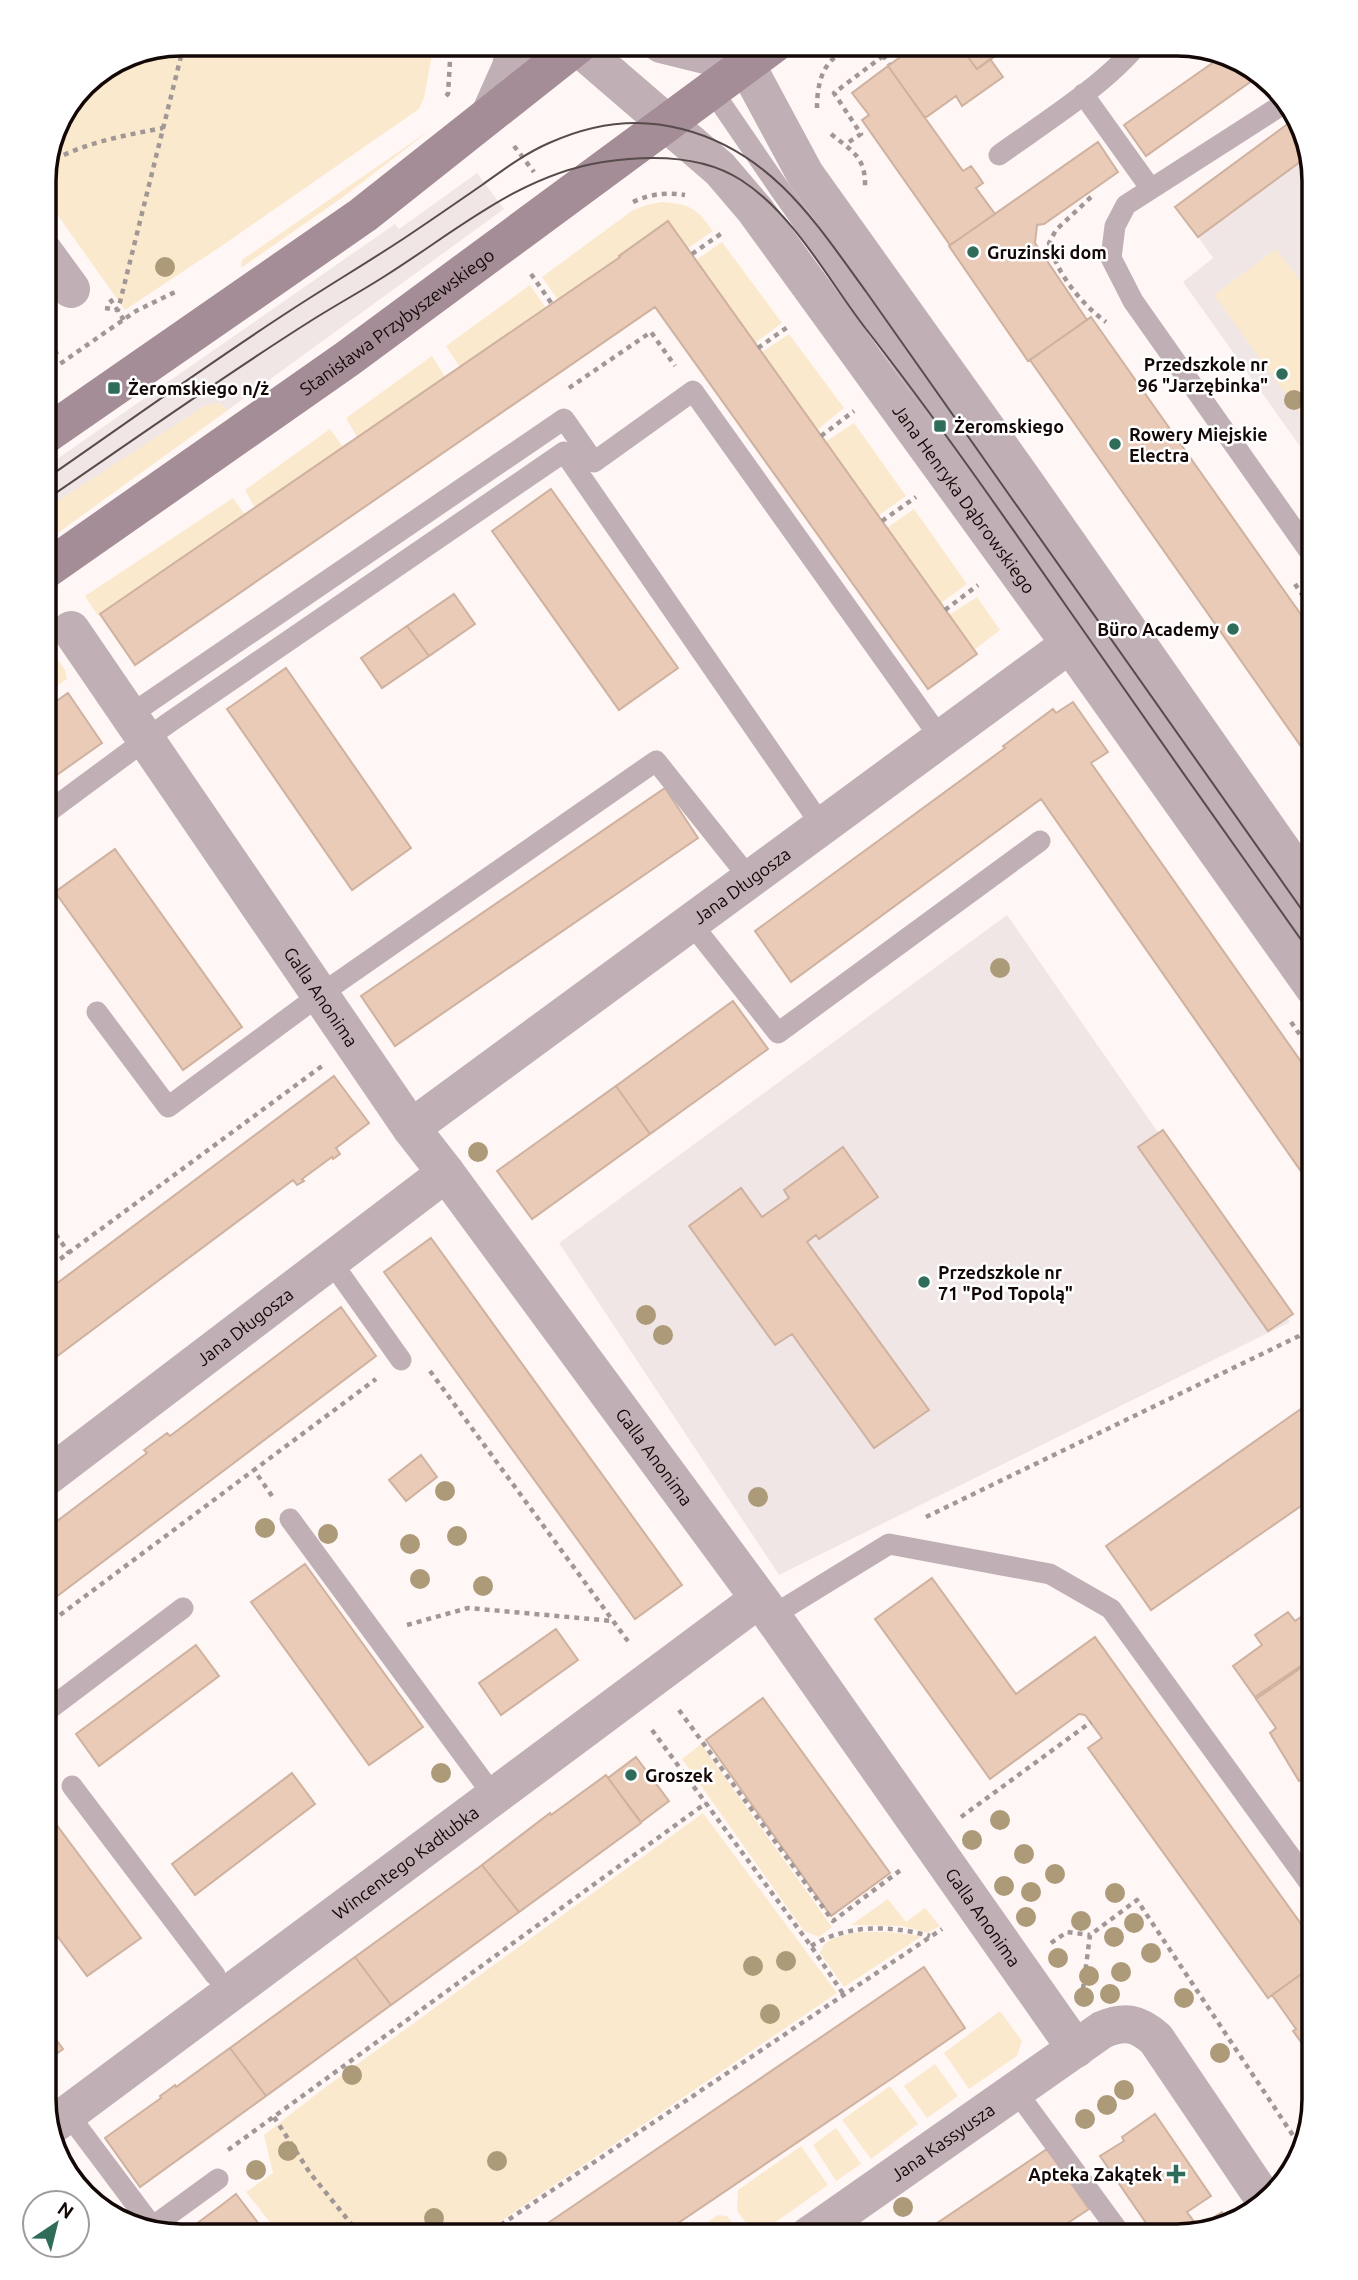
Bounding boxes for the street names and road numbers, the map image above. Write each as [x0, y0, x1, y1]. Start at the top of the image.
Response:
street label: Stanisława Przybyszewskiego [296, 244, 498, 399]
street label: Jana Henryka Dąbrowskiego [889, 400, 1040, 597]
street label: Jana Długosza [689, 843, 794, 928]
street label: Galla Anonima [280, 943, 362, 1050]
street label: Jana Długosza [192, 1283, 297, 1369]
street label: Galla Anonima [612, 1404, 697, 1509]
street label: Wincentego Kadłubka [328, 1802, 482, 1923]
street label: Galla Anonima [942, 1864, 1025, 1970]
street label: Jana Kassyusza [887, 2099, 998, 2185]

